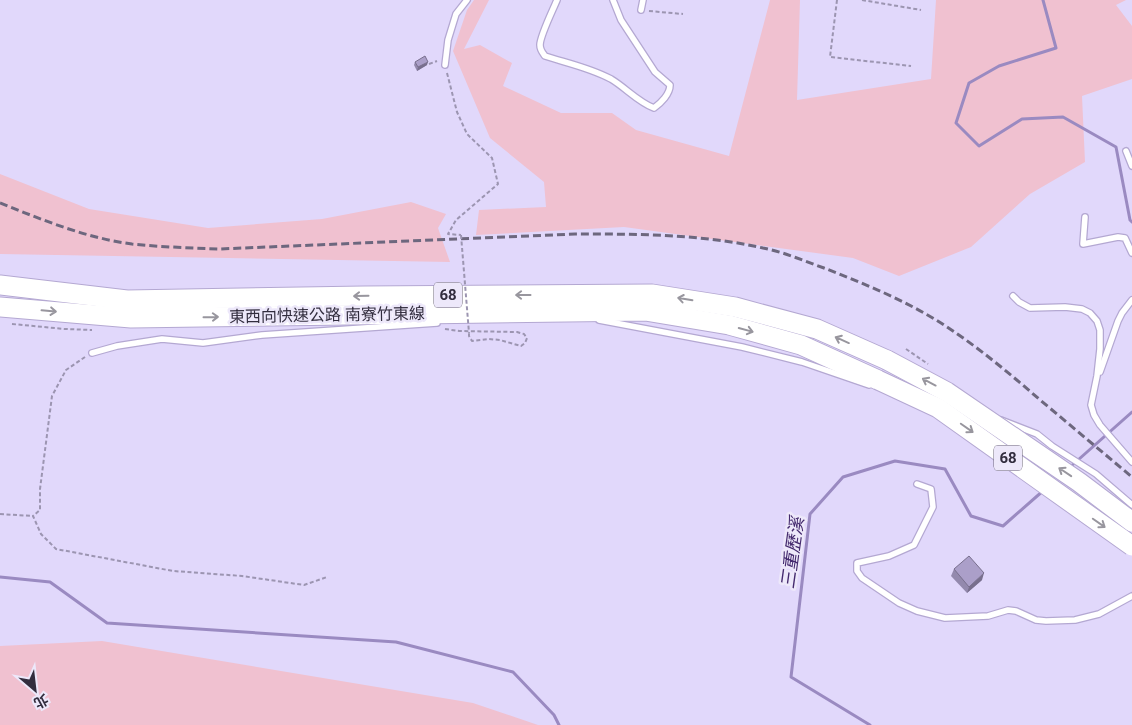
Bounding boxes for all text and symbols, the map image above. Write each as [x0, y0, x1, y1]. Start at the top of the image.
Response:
road number: 68 [434, 282, 462, 308]
one-way arrow [516, 290, 532, 300]
one-way arrow [353, 291, 370, 301]
one-way arrow [678, 293, 694, 303]
street label: 東西向快速公路 南寮竹東線 [229, 304, 425, 326]
one-way arrow [40, 306, 56, 316]
one-way arrow [202, 312, 219, 322]
one-way arrow [738, 326, 754, 335]
one-way arrow [835, 335, 850, 345]
one-way arrow [922, 377, 937, 387]
one-way arrow [960, 423, 973, 434]
road number: 68 [994, 446, 1022, 470]
one-way arrow [1058, 467, 1072, 477]
water label: 三重歷溪 [777, 513, 808, 590]
one-way arrow [1092, 518, 1106, 528]
north arrow [10, 665, 60, 715]
text: 北 [31, 691, 51, 712]

